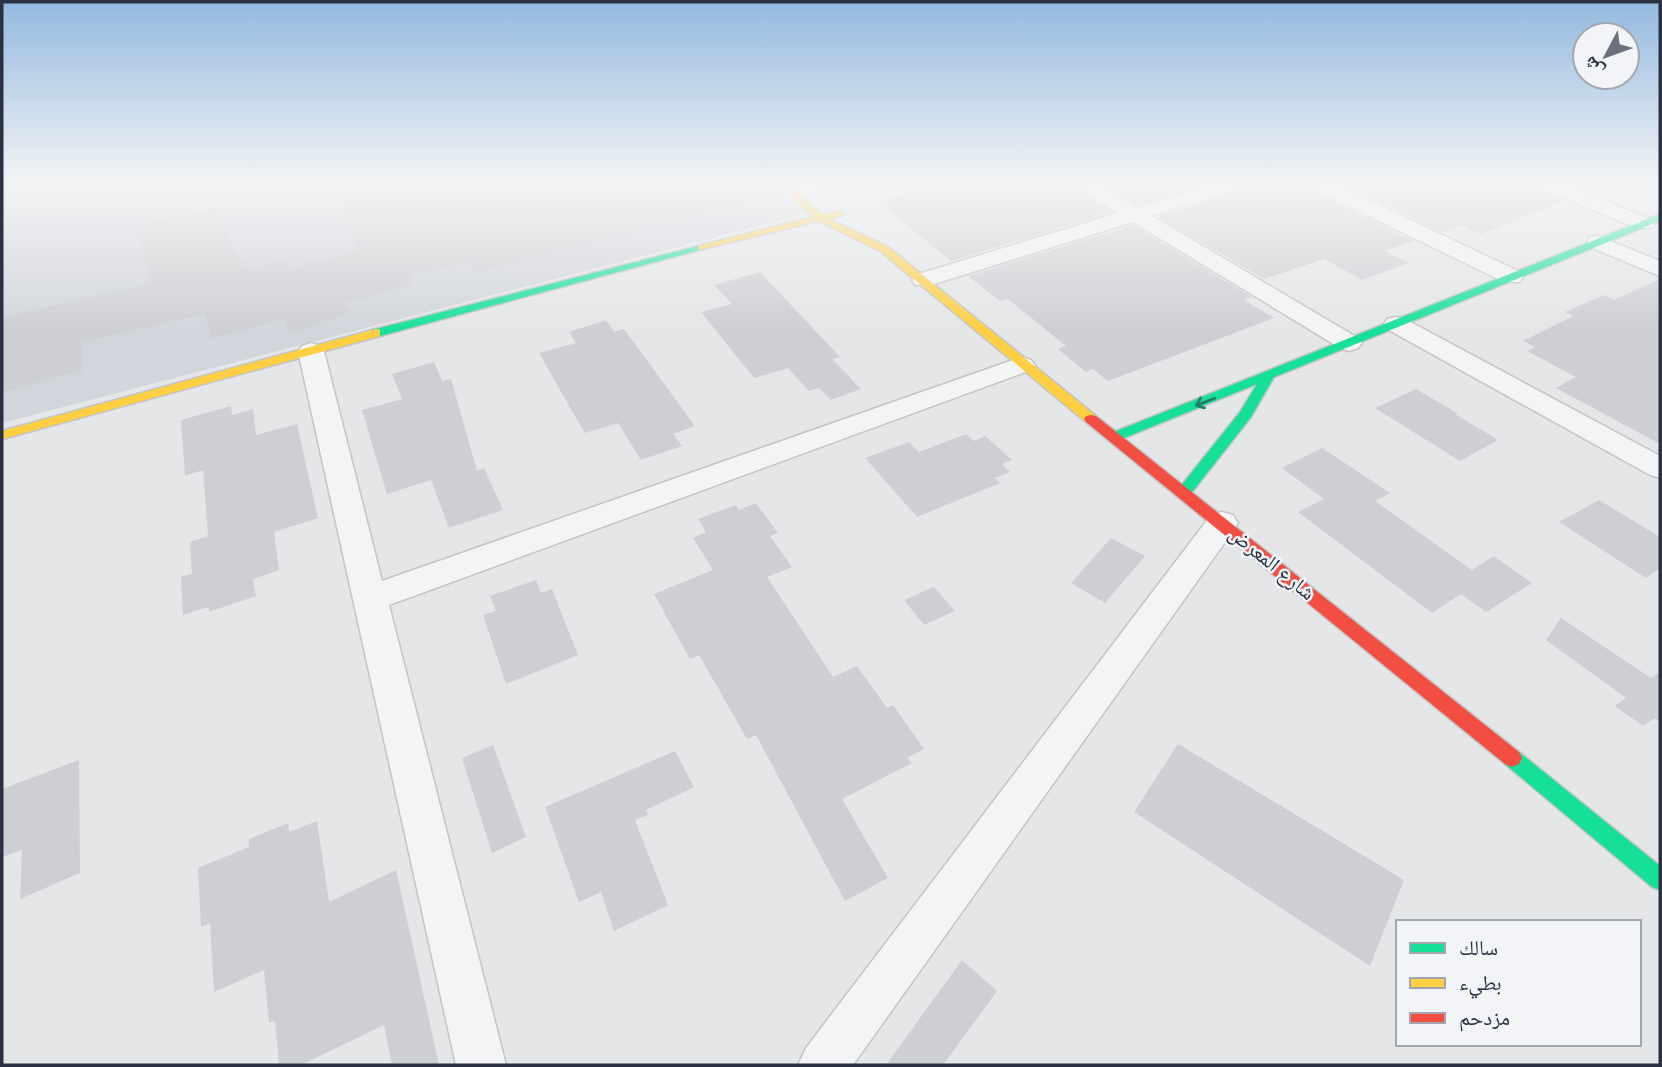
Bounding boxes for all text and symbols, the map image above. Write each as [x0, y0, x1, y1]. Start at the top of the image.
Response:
north arrow [1571, 21, 1641, 91]
text: ش [1577, 51, 1610, 83]
one-way arrow [1194, 396, 1216, 409]
street label: شارع المعرض [1224, 519, 1322, 606]
legend [1396, 920, 1641, 1046]
text: سالك [1459, 933, 1498, 961]
text: بطيء [1459, 968, 1502, 999]
text: مزدحم [1459, 1003, 1510, 1032]

